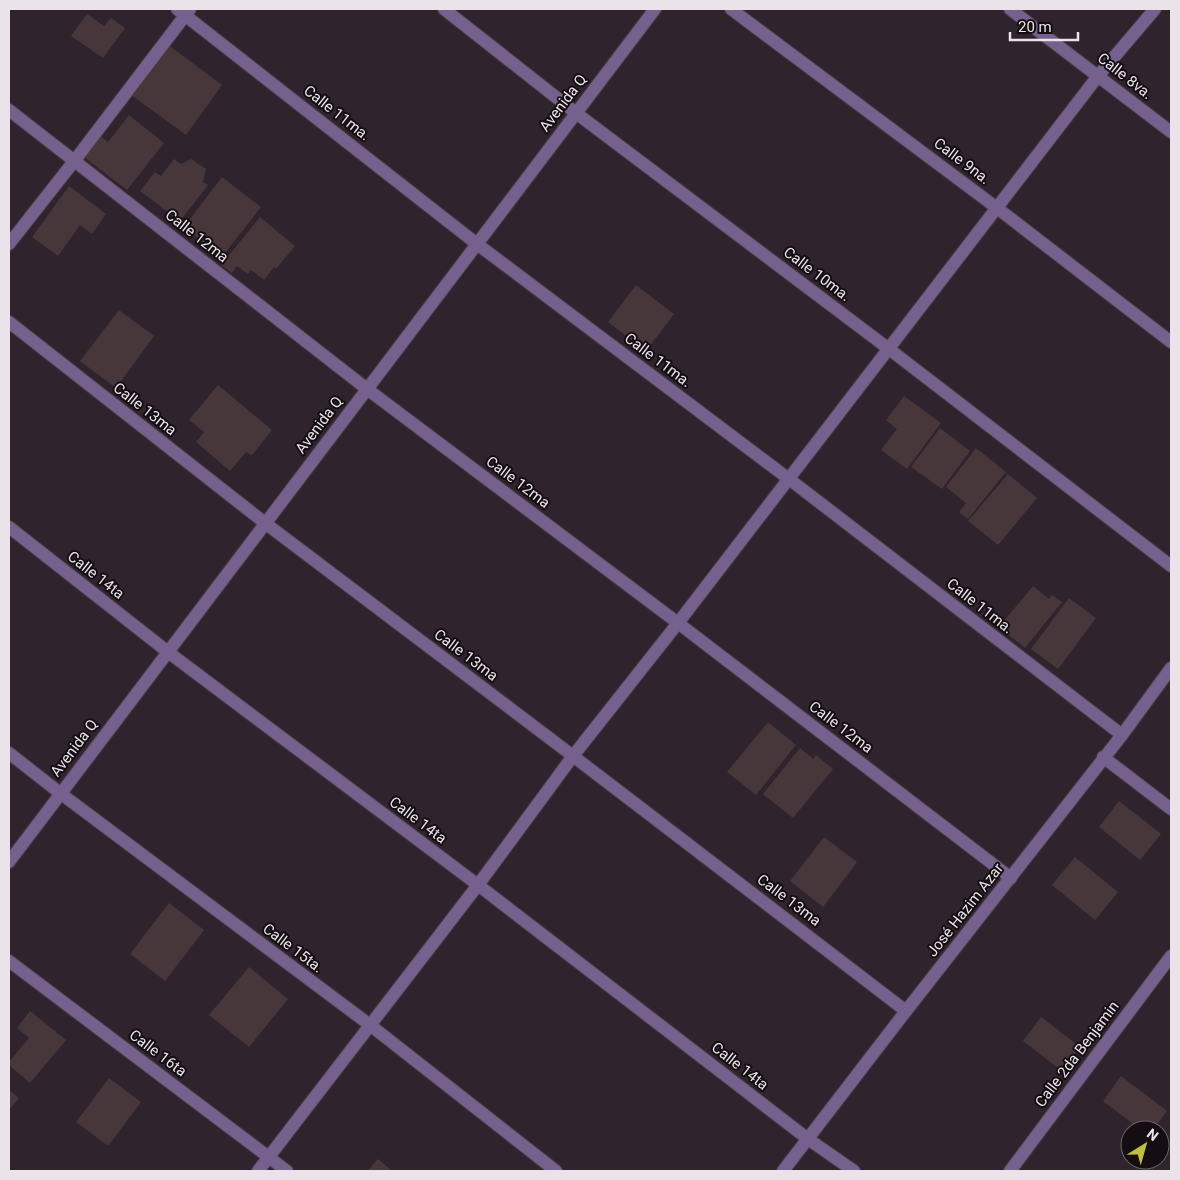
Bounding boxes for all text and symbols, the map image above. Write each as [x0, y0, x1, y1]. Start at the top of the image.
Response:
scale bar [1010, 10, 1078, 42]
text: 20 m [1018, 18, 1052, 36]
street label: Calle 8va. [1094, 49, 1156, 103]
street label: Avenida Q [536, 71, 590, 135]
street label: Calle 11ma. [300, 82, 374, 144]
street label: Calle 9na. [930, 134, 994, 188]
street label: Calle 12ma [162, 206, 232, 266]
street label: Calle 10ma. [780, 243, 854, 305]
street label: Calle 11ma. [621, 329, 695, 391]
street label: Calle 13ma [110, 379, 180, 439]
street label: Avenida Q [292, 393, 346, 457]
street label: Calle 12ma [483, 452, 553, 512]
street label: Calle 14ta [64, 547, 128, 603]
street label: Calle 11ma. [943, 575, 1017, 637]
street label: Calle 13ma [431, 625, 501, 685]
street label: Calle 12ma [806, 697, 876, 757]
street label: Avenida Q [47, 716, 101, 780]
street label: Calle 14ta [386, 793, 450, 847]
street label: José Hazim Azar [923, 860, 1007, 960]
street label: Calle 13ma [754, 870, 824, 930]
street label: Calle 15ta. [259, 920, 327, 976]
street label: Calle 2da Benjamin [1031, 997, 1123, 1111]
street label: Calle 16ta [126, 1026, 190, 1080]
street label: Calle 14ta [708, 1038, 772, 1094]
north arrow [1120, 1120, 1170, 1170]
text: N [1144, 1125, 1162, 1144]

